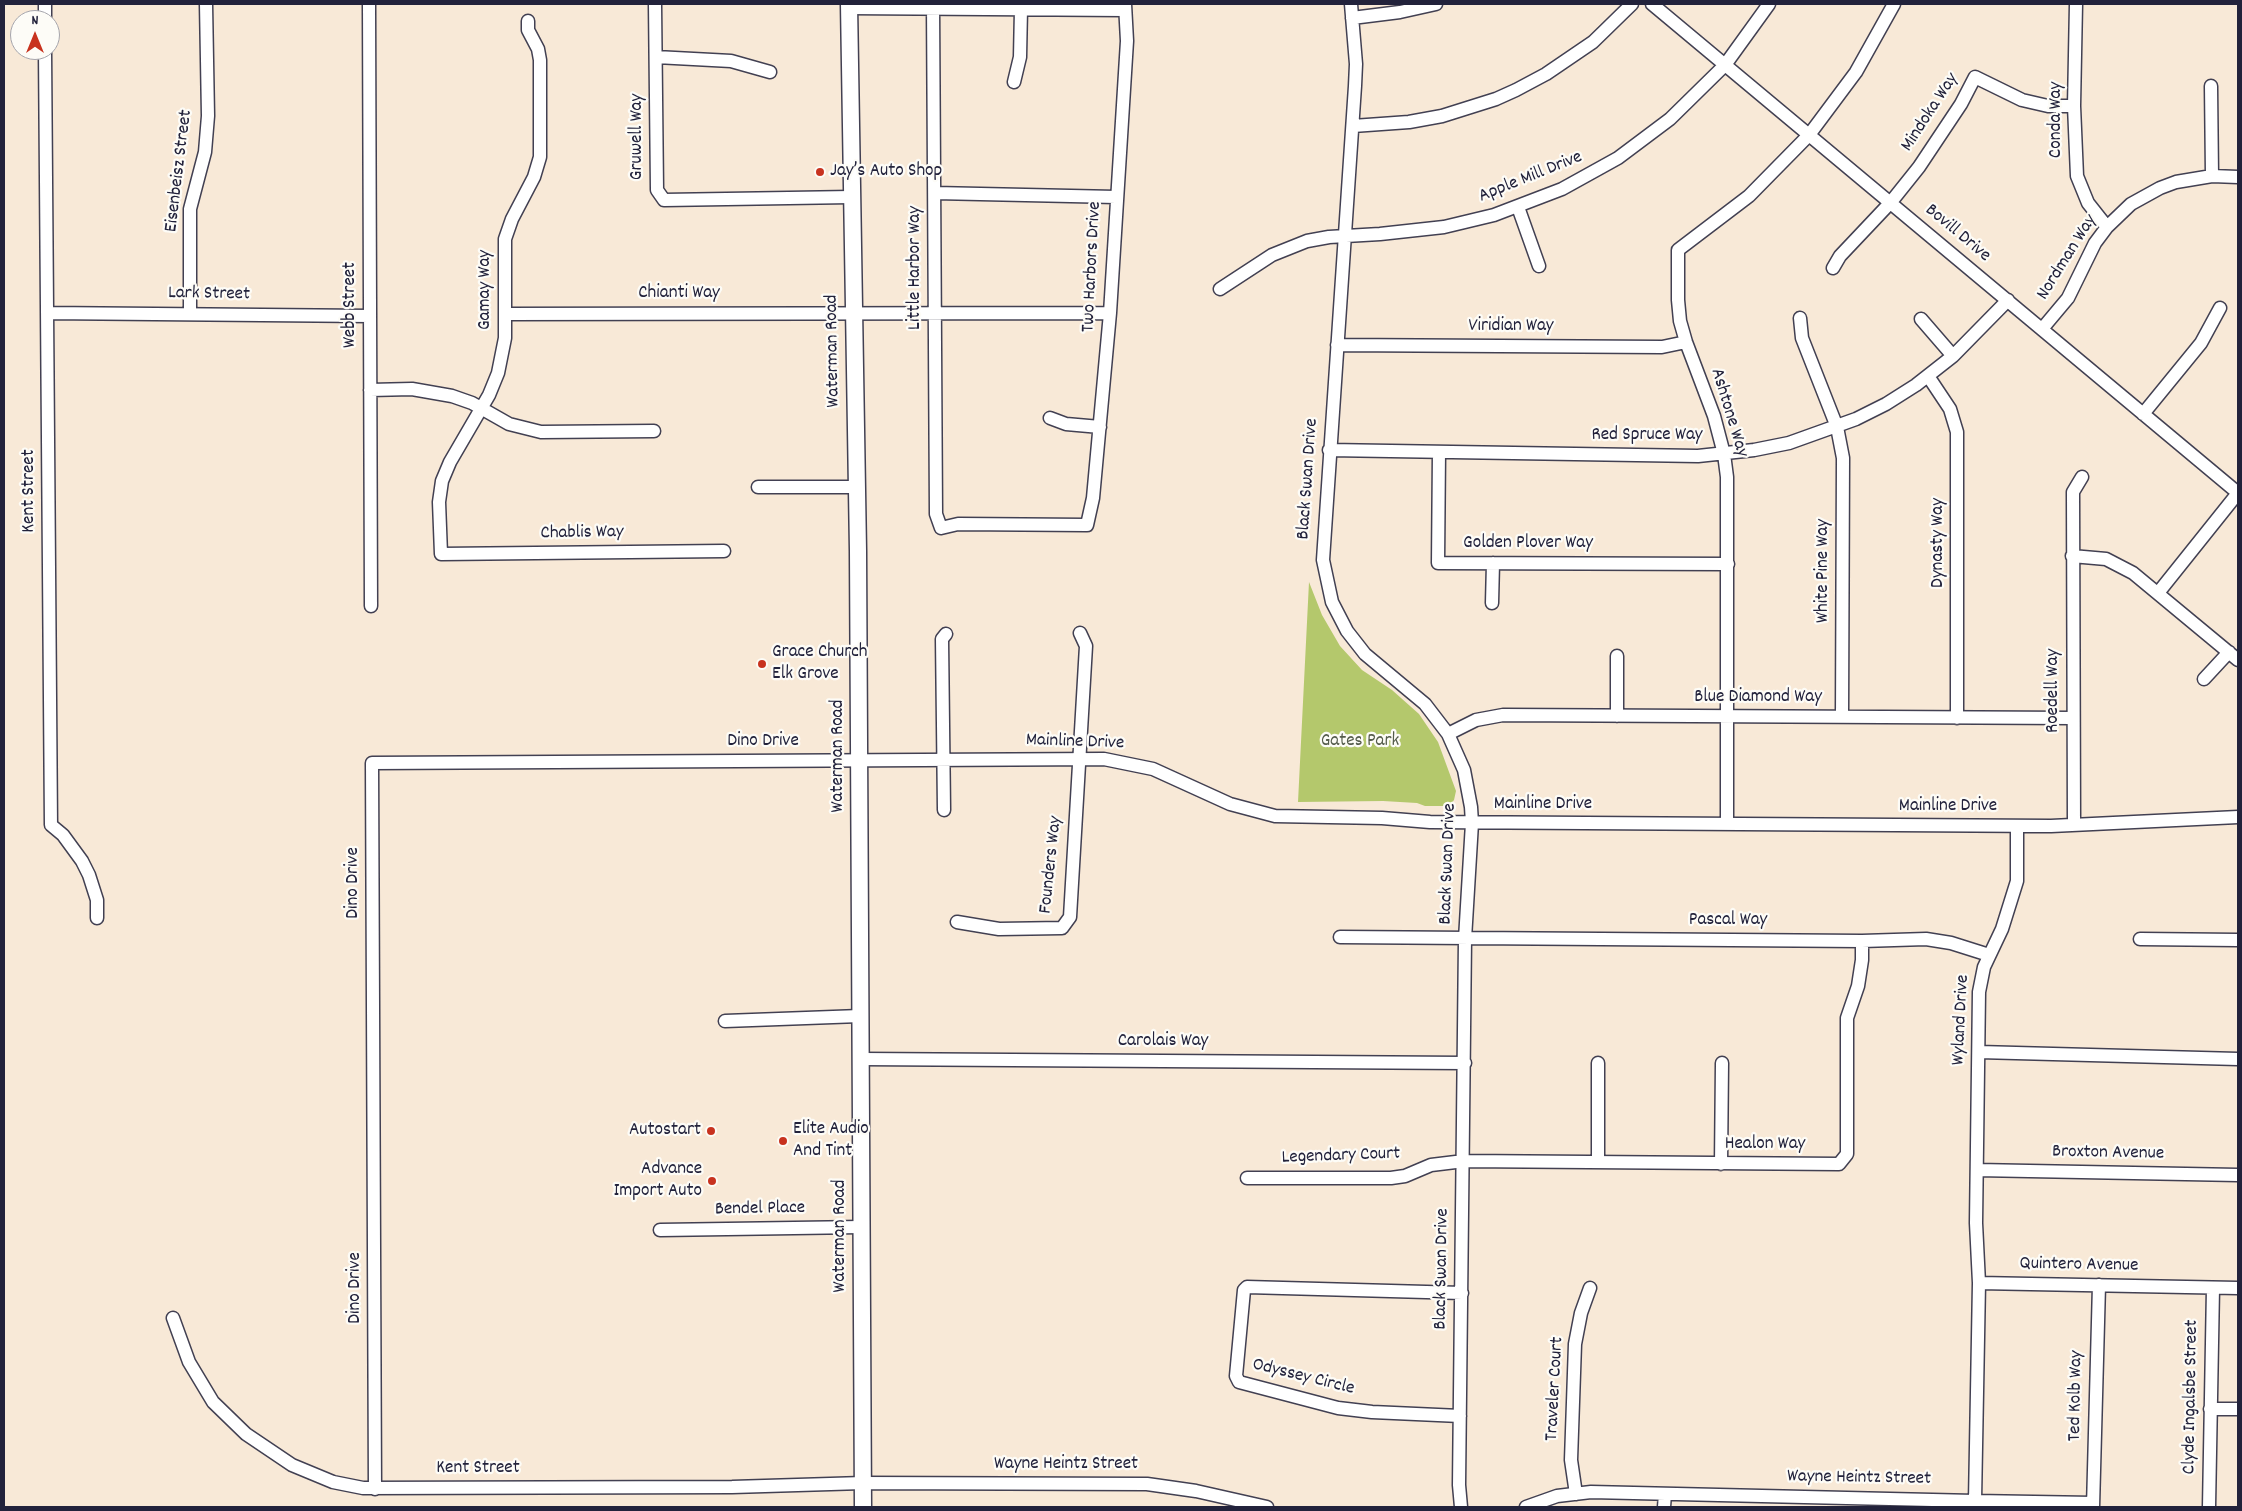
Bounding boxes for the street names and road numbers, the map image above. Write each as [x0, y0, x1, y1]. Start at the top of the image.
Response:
street label: Mindoka Way [1897, 69, 1965, 157]
street label: Conda Way [2046, 82, 2068, 158]
street label: Gruwell Way [627, 94, 649, 180]
street label: Eisenbeisz Street [161, 109, 199, 233]
street label: Apple Mill Drive [1476, 147, 1586, 209]
street label: Bovill Drive [1919, 200, 1995, 268]
street label: Two Harbors Drive [1078, 201, 1108, 333]
street label: Little Harbor Way [905, 206, 927, 330]
street label: Nordman Way [2033, 211, 2103, 305]
street label: Gamay Way [475, 250, 497, 330]
street label: Webb Street [340, 262, 362, 348]
street label: Lark Street [168, 283, 250, 307]
street label: Chianti Way [638, 283, 720, 305]
street label: Waterman Road [822, 294, 846, 408]
street label: Viridian Way [1468, 316, 1554, 338]
street label: Ashtone Way [1704, 366, 1752, 460]
street label: Black Swan Drive [1293, 418, 1325, 540]
street label: Red Spruce Way [1591, 425, 1703, 447]
street label: Kent Street [19, 449, 41, 533]
street label: Dynasty Way [1928, 498, 1950, 588]
street label: White Pine Way [1813, 519, 1835, 623]
street label: Chablis Way [540, 522, 624, 546]
street label: Golden Plover Way [1463, 533, 1593, 555]
street label: Roedell Way [2043, 649, 2065, 733]
street label: Blue Diamond Way [1694, 687, 1822, 709]
street label: Waterman Road [828, 700, 850, 812]
street label: Mainline Drive [1025, 730, 1125, 756]
street label: Dino Drive [727, 731, 799, 753]
street label: Mainline Drive [1494, 794, 1592, 816]
street label: Mainline Drive [1899, 796, 1997, 818]
street label: Black Swan Drive [1435, 803, 1463, 925]
street label: Founders Way [1036, 815, 1068, 915]
street label: Dino Drive [343, 847, 365, 919]
street label: Pascal Way [1689, 910, 1767, 932]
street label: Wyland Drive [1948, 974, 1976, 1066]
street label: Carolais Way [1118, 1031, 1208, 1053]
street label: Healon Way [1725, 1134, 1805, 1156]
street label: Broxton Avenue [2052, 1142, 2164, 1166]
street label: Legendary Court [1281, 1144, 1401, 1170]
street label: Waterman Road [830, 1180, 852, 1292]
street label: Bendel Place [715, 1198, 805, 1222]
street label: Black Swan Drive [1431, 1208, 1455, 1330]
street label: Dino Drive [345, 1252, 367, 1324]
street label: Quintero Avenue [2019, 1254, 2139, 1278]
street label: Clyde Ingalsbe Street [2179, 1319, 2205, 1475]
street label: Traveler Court [1542, 1336, 1570, 1442]
street label: Ted Kolb Way [2065, 1350, 2089, 1442]
street label: Odyssey Circle [1250, 1354, 1356, 1402]
street label: Wayne Heintz Street [994, 1454, 1138, 1476]
street label: Kent Street [436, 1458, 520, 1480]
street label: Wayne Heintz Street [1787, 1466, 1931, 1492]

